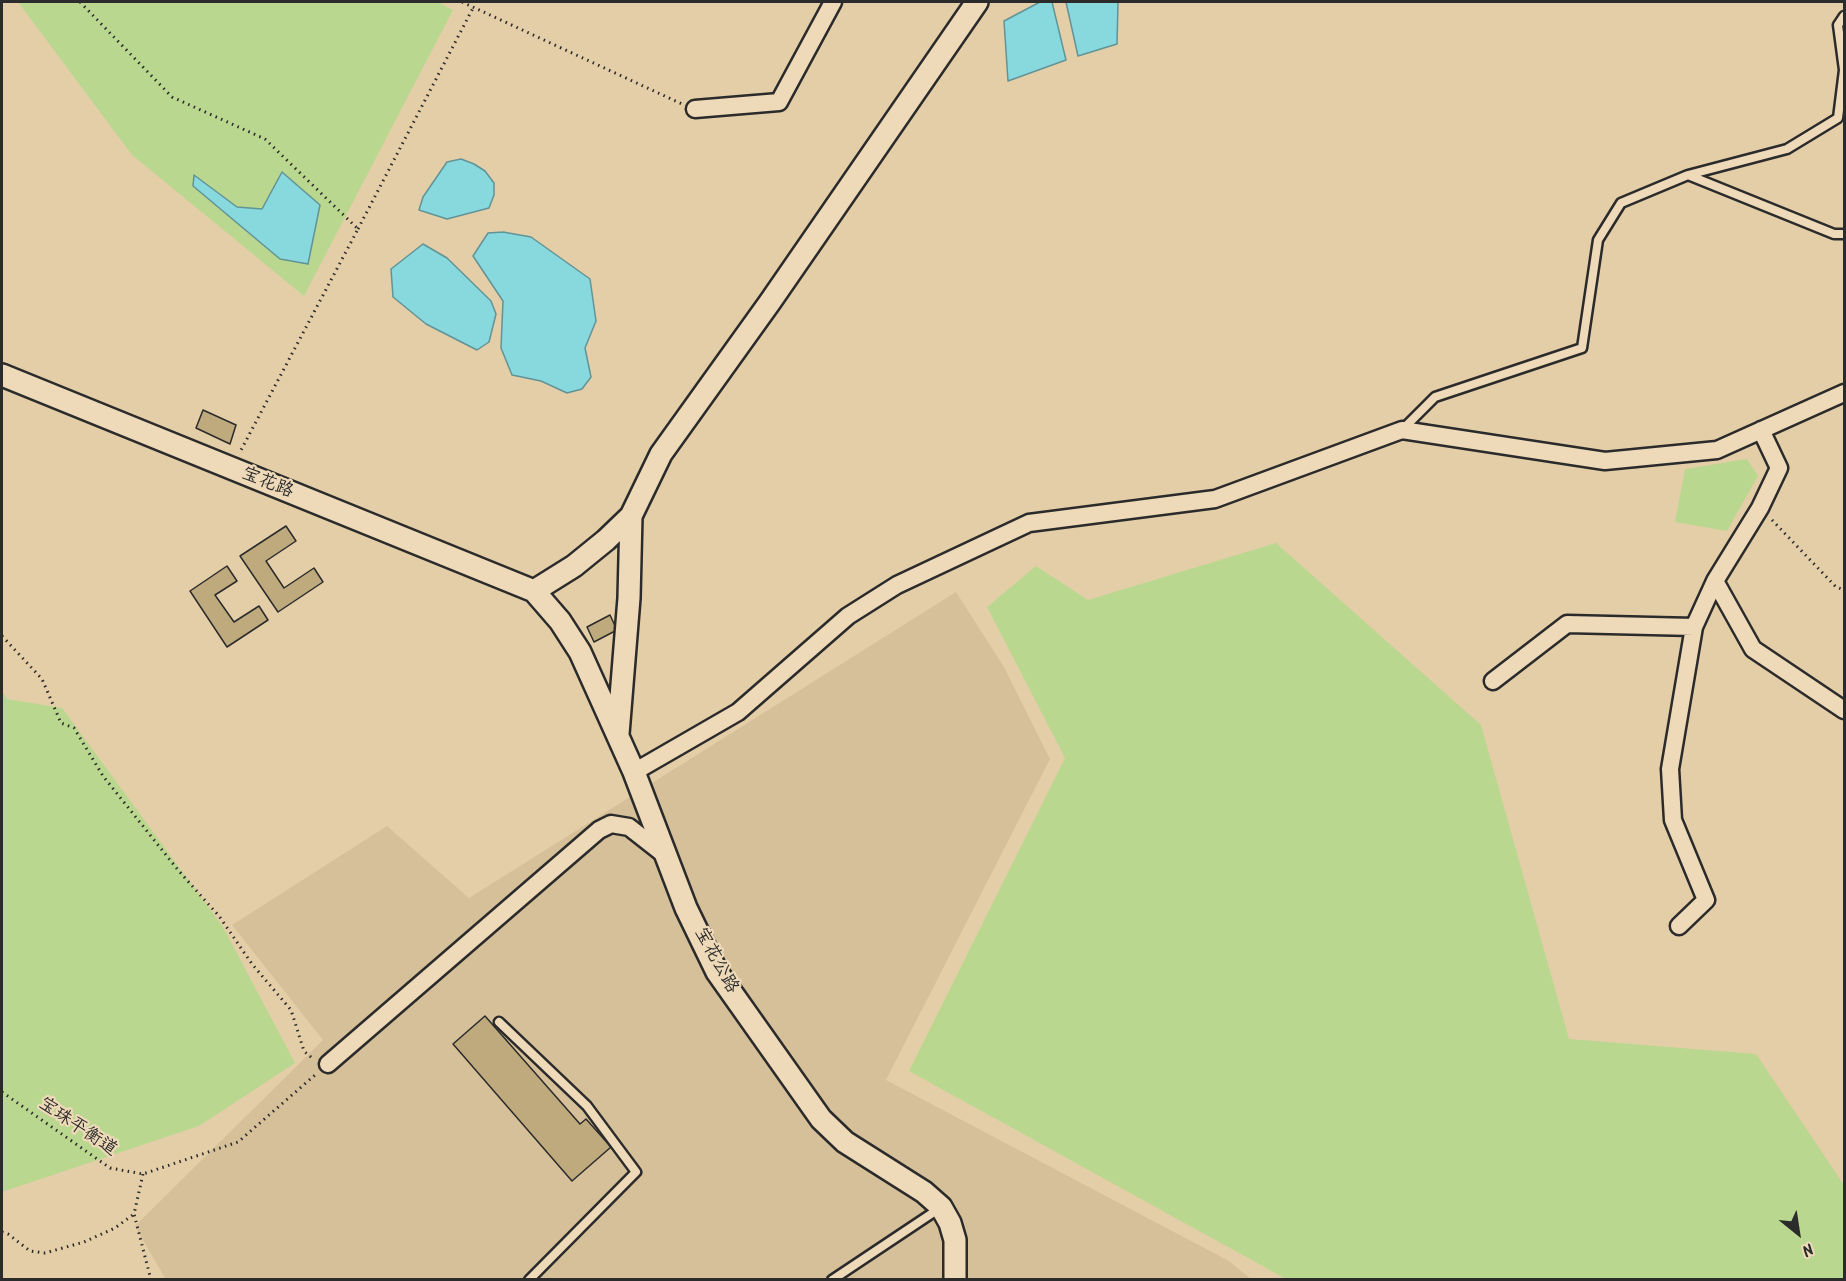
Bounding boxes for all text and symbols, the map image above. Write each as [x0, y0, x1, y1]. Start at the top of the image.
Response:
street label: 宝花路 [238, 464, 296, 504]
street label: 宝花公路 [688, 924, 742, 998]
street label: 宝珠平衡道 [34, 1094, 120, 1162]
north arrow [1768, 1203, 1828, 1263]
text: N [1797, 1236, 1818, 1262]

